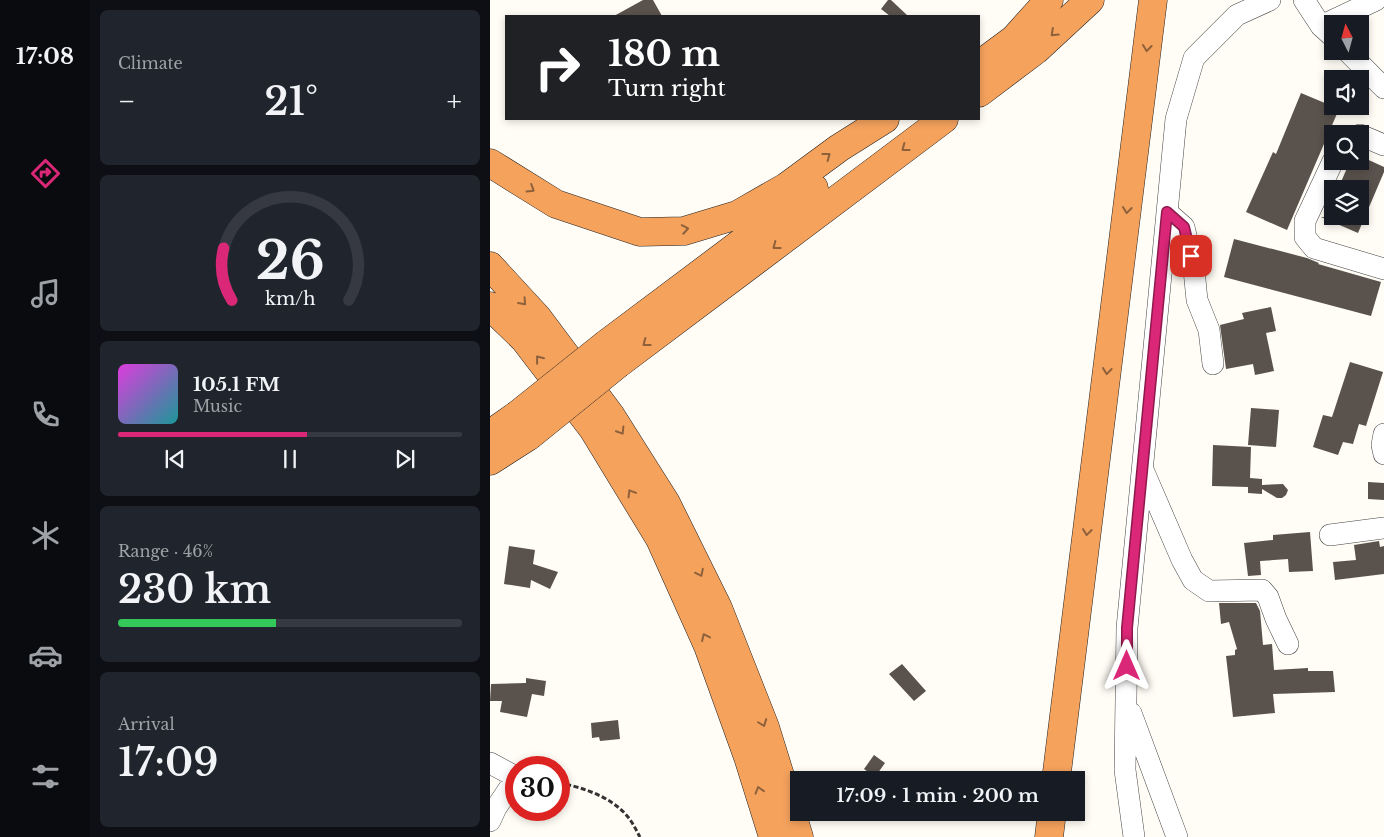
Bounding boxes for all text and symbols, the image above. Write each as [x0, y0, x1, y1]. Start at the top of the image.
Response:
north arrow [1324, 15, 1369, 60]
map controls [1324, 15, 1369, 225]
one-way arrow [1051, 27, 1060, 36]
text: 180 m [608, 32, 720, 75]
icon: right [525, 35, 590, 100]
text: 17:08 [16, 43, 74, 70]
one-way arrow [1142, 45, 1153, 53]
text: Climate [118, 53, 183, 73]
button: sound [1324, 70, 1369, 115]
text: Turn right [608, 75, 726, 102]
text: 21° [264, 78, 318, 125]
text: − [118, 84, 136, 119]
text: + [447, 84, 462, 119]
button: search [1324, 125, 1369, 170]
one-way arrow [901, 142, 911, 151]
one-way arrow [821, 153, 831, 162]
icon: directions [28, 156, 63, 191]
button: layers [1324, 180, 1369, 225]
one-way arrow [526, 183, 535, 192]
one-way arrow [1122, 206, 1133, 214]
one-way arrow [680, 225, 689, 235]
text: 26 [256, 229, 324, 293]
pin [1170, 235, 1212, 277]
one-way arrow [773, 240, 782, 248]
icon: arrive [1177, 242, 1205, 270]
icon: music [28, 276, 63, 311]
text: km/h [265, 288, 315, 310]
one-way arrow [517, 296, 526, 305]
one-way arrow [643, 338, 652, 346]
one-way arrow [536, 355, 545, 365]
one-way arrow [1102, 367, 1113, 375]
text: 105.1 FM [193, 373, 280, 396]
text: Music [193, 396, 242, 416]
icon: phone [28, 397, 63, 432]
one-way arrow [615, 426, 625, 435]
icon: previous [161, 445, 189, 473]
icon: pause [276, 445, 304, 473]
icon: next [391, 445, 419, 473]
one-way arrow [628, 489, 638, 498]
icon: climate [28, 518, 63, 553]
one-way arrow [1082, 528, 1093, 536]
text: Range · 46% [118, 541, 213, 561]
text: 230 km [118, 566, 271, 613]
one-way arrow [694, 568, 704, 577]
one-way arrow [700, 633, 711, 642]
icon: car [28, 638, 63, 673]
position arrow [1100, 639, 1152, 691]
text: Arrival [118, 714, 175, 734]
one-way arrow [757, 718, 767, 726]
text: 17:09 [118, 739, 218, 786]
speed limit sign: 30 [505, 756, 570, 821]
icon: filters [28, 759, 63, 794]
text: 17:09 · 1 min · 200 m [836, 784, 1039, 807]
one-way arrow [755, 787, 765, 795]

